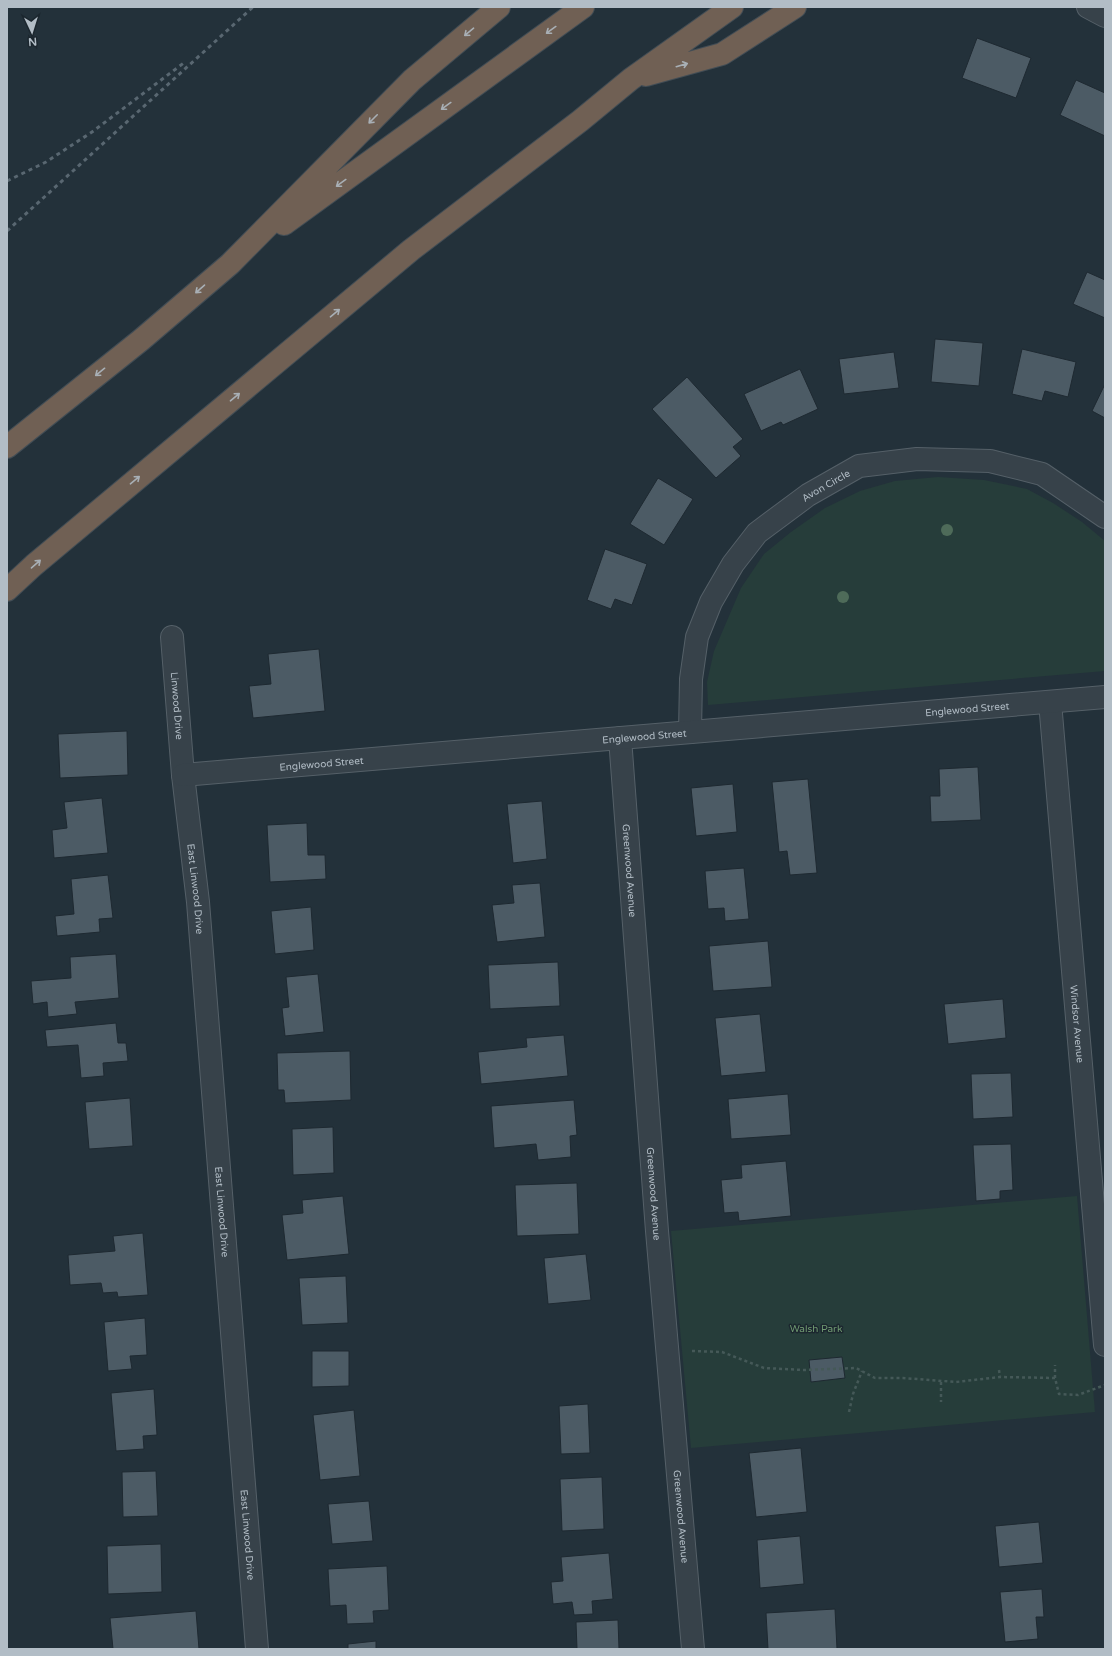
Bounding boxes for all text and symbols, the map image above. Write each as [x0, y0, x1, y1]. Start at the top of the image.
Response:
north arrow [12, 12, 52, 52]
one-way arrow [546, 26, 557, 34]
one-way arrow [464, 28, 474, 37]
text: N [28, 35, 38, 48]
one-way arrow [675, 61, 688, 68]
one-way arrow [441, 102, 452, 110]
one-way arrow [368, 114, 378, 124]
one-way arrow [336, 179, 347, 187]
one-way arrow [195, 284, 205, 294]
one-way arrow [329, 309, 340, 318]
one-way arrow [95, 368, 106, 377]
one-way arrow [230, 392, 240, 401]
street label: Avon Circle [800, 467, 853, 505]
one-way arrow [130, 476, 141, 485]
one-way arrow [30, 559, 41, 568]
street label: Linwood Drive [168, 672, 185, 741]
street label: Englewood Street [925, 700, 1010, 719]
street label: Englewood Street [602, 727, 687, 747]
street label: Englewood Street [279, 755, 364, 774]
street label: Greenwood Avenue [619, 824, 638, 918]
street label: East Linwood Drive [184, 843, 206, 935]
street label: Windsor Avenue [1067, 984, 1086, 1064]
street label: Greenwood Avenue [644, 1147, 663, 1241]
street label: East Linwood Drive [212, 1166, 231, 1258]
park label: Walsh Park [790, 1323, 843, 1335]
street label: Greenwood Avenue [671, 1470, 691, 1564]
street label: East Linwood Drive [237, 1489, 257, 1581]

